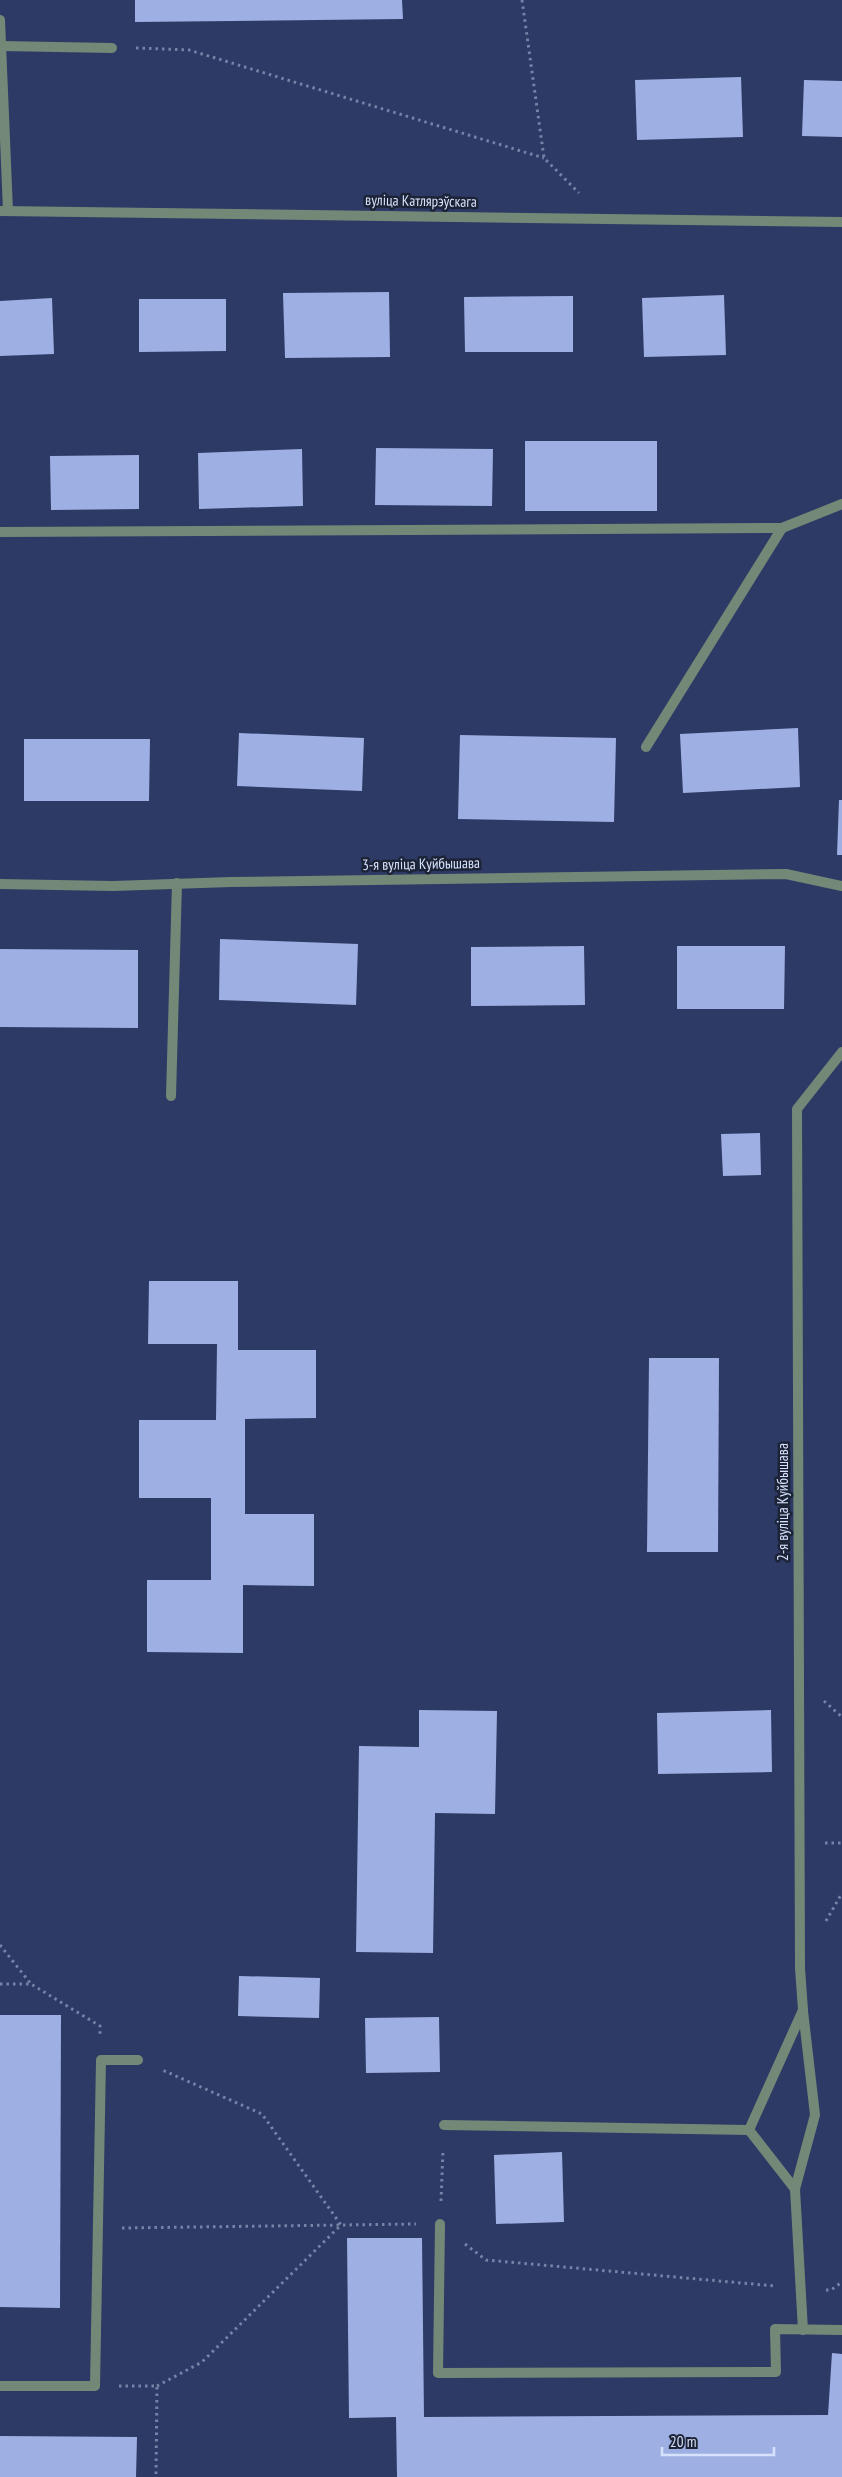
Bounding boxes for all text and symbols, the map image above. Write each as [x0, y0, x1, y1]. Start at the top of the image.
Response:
street label: вуліца Катлярэўскага [365, 190, 477, 211]
street label: 3-я вуліца Куйбышава [362, 853, 480, 874]
street label: 2-я вуліца Куйбышава [773, 1443, 792, 1561]
scale bar [662, 2424, 774, 2456]
text: 20 m [670, 2432, 696, 2451]

